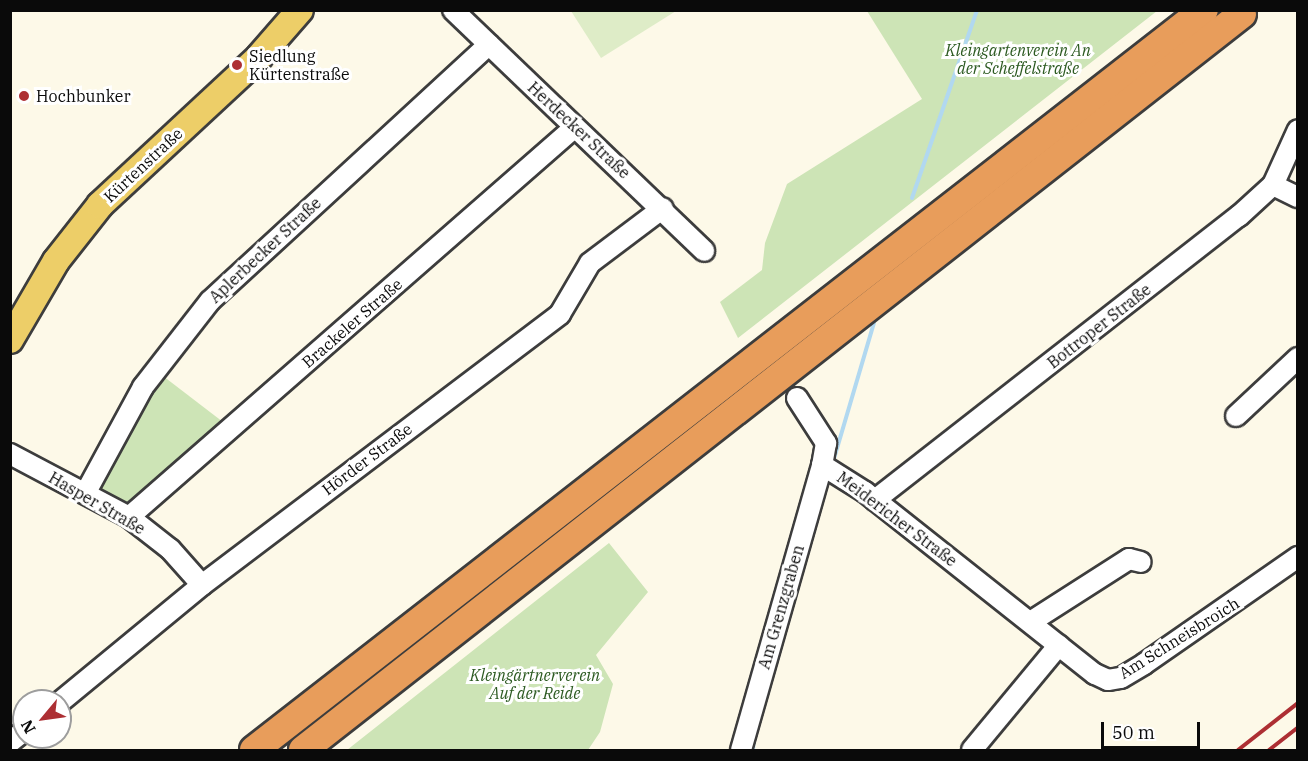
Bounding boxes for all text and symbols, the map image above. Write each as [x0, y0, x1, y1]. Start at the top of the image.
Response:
park label: Kleingartenverein An der Scheffelstraße [945, 40, 1091, 78]
place label: Siedlung Kürtenstraße [249, 46, 350, 84]
marker: Siedlung Kürtenstraße [230, 58, 244, 72]
street label: Herdecker Straße [524, 78, 634, 182]
place label: Hochbunker [36, 86, 130, 106]
marker: Hochbunker [17, 89, 31, 103]
street label: Kürtenstraße [100, 124, 186, 206]
street label: Aplerbecker Straße [205, 193, 325, 307]
street label: Brackeler Straße [298, 274, 406, 372]
street label: Bottroper Straße [1043, 280, 1155, 372]
street label: Hörder Straße [318, 419, 416, 499]
street label: Hasper Straße [45, 468, 149, 538]
street label: Meidericher Straße [833, 468, 961, 570]
street label: Am Grenzgraben [754, 543, 808, 671]
street label: Am Schneisbroich [1115, 593, 1243, 683]
park label: Kleingärtnerverein Auf der Reide [470, 665, 600, 703]
north arrow [12, 689, 72, 749]
scale bar [1104, 710, 1203, 748]
text: N [16, 716, 40, 737]
text: 50 m [1112, 721, 1155, 744]

